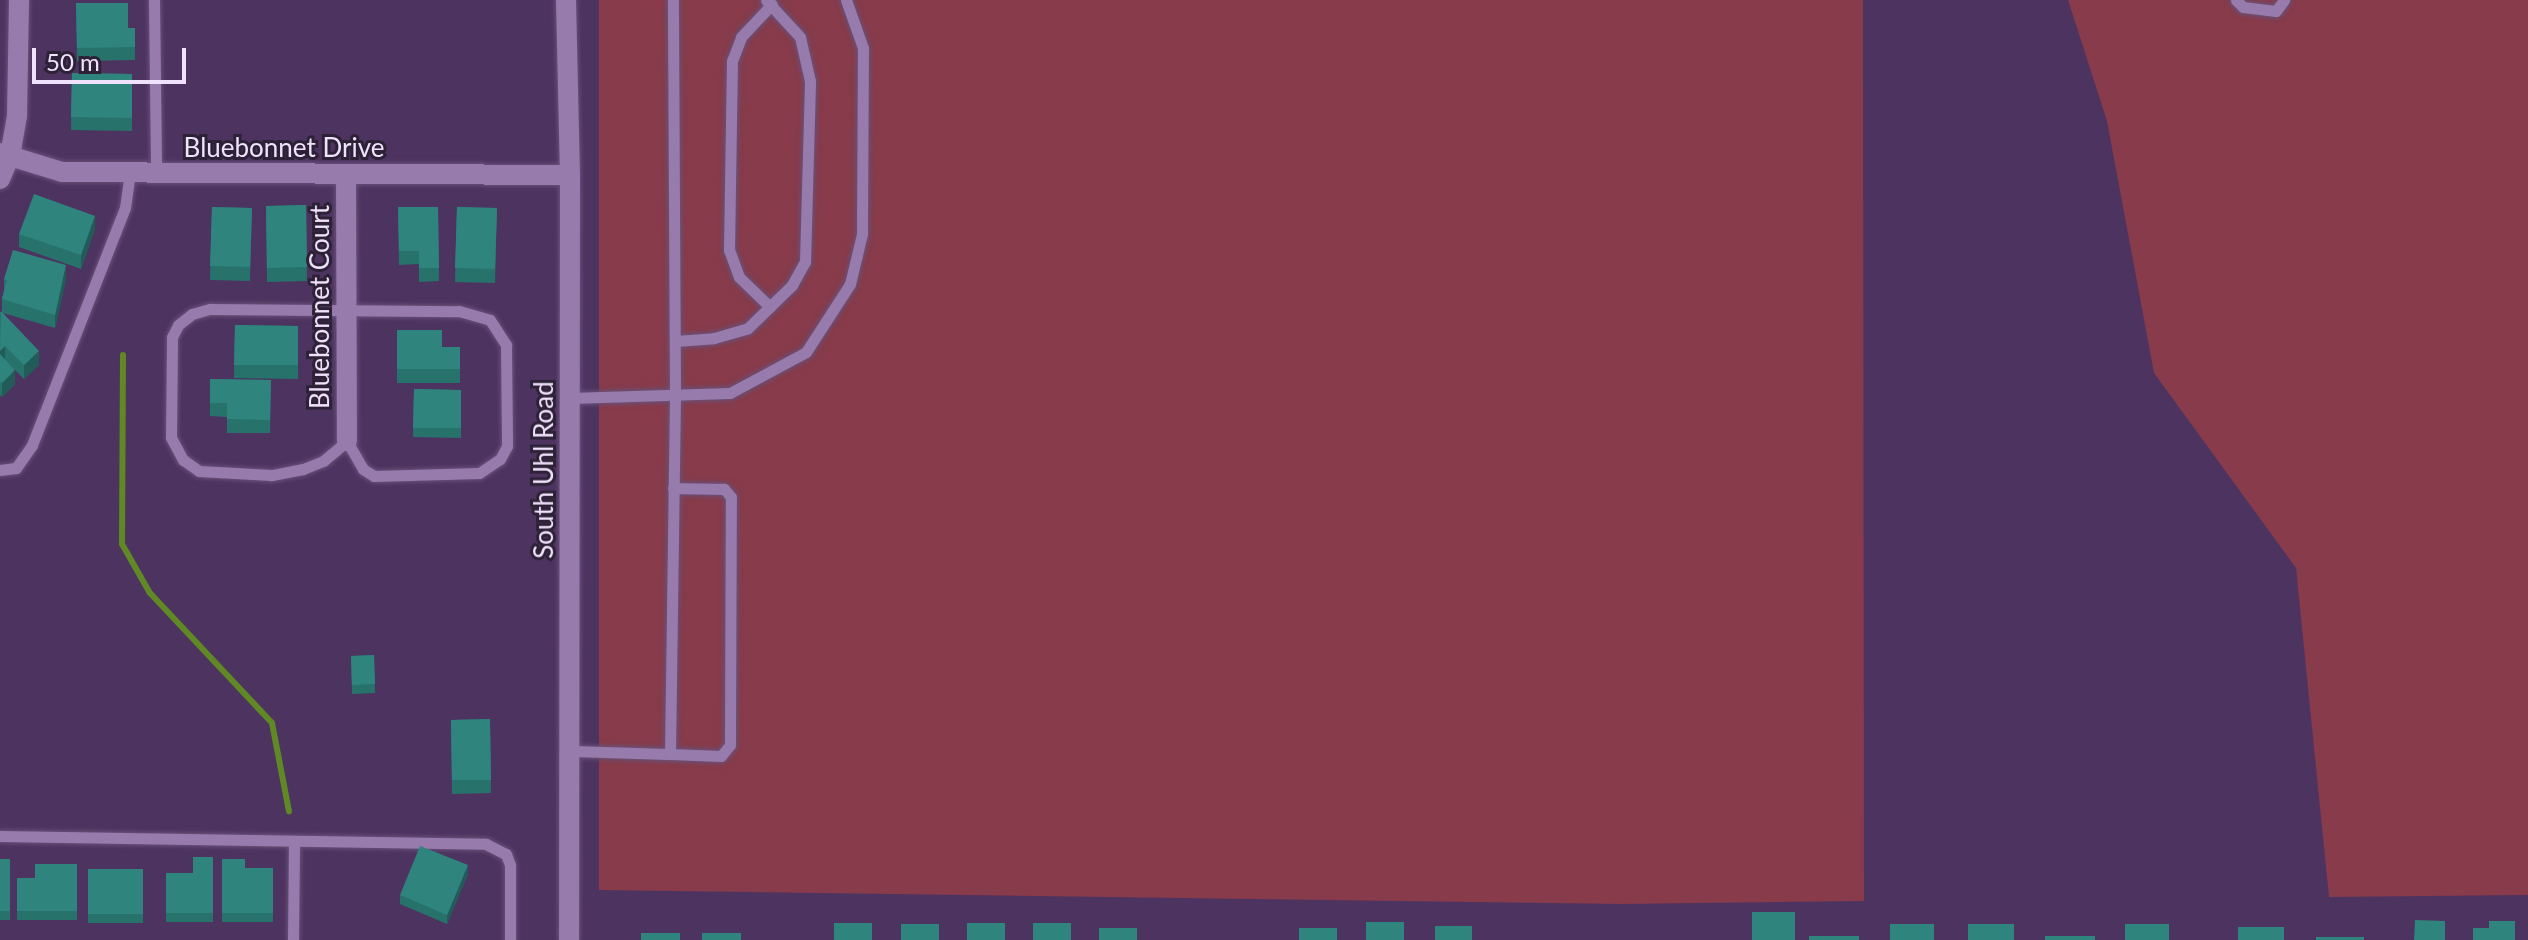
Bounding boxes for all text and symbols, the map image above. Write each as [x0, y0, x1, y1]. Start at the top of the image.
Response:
scale bar [36, 32, 190, 82]
text: 50 m [46, 47, 100, 76]
street label: Bluebonnet Drive [184, 132, 384, 164]
street label: Bluebonnet Court [304, 205, 336, 409]
street label: South Uhl Road [528, 381, 560, 559]

